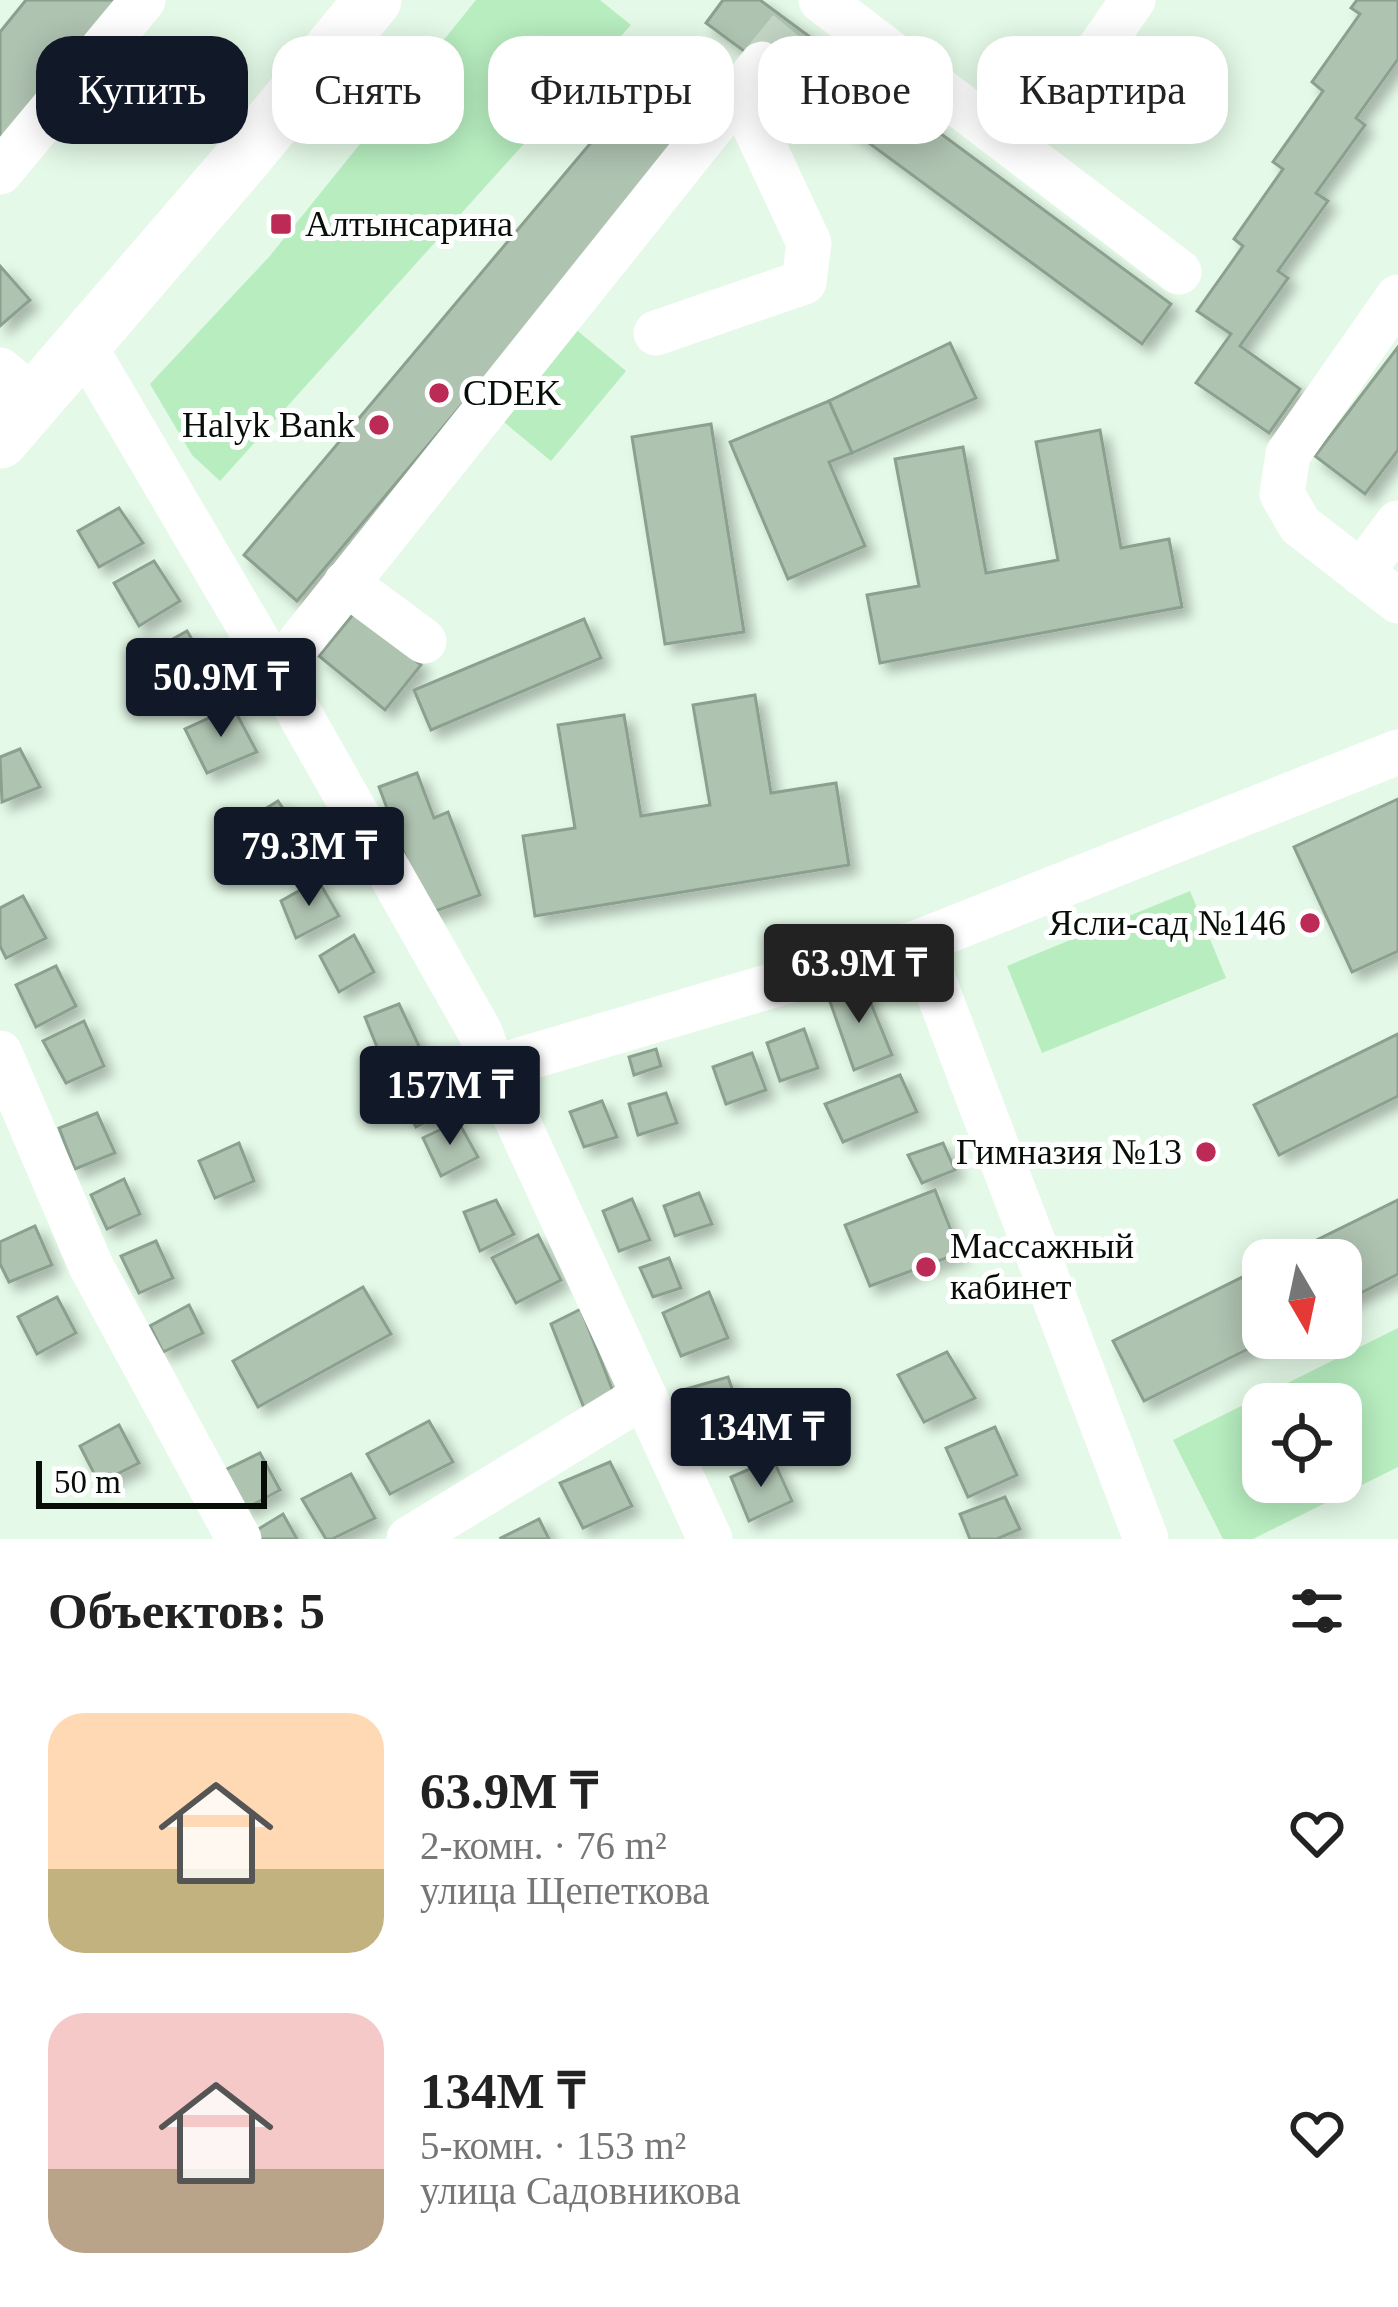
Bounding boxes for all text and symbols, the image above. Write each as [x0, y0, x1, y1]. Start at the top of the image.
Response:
chip: Купить [36, 36, 248, 144]
chip: Снять [272, 36, 464, 144]
chip: Фильтры [488, 36, 734, 144]
chip: Новое [758, 36, 953, 144]
chip: Квартира [977, 36, 1228, 144]
place label: Алтынсарина [305, 204, 513, 244]
marker: Алтынсарина [268, 211, 294, 237]
place label: CDEK [463, 373, 561, 413]
marker: CDEK [426, 380, 452, 406]
place label: Halyk Bank [182, 405, 355, 445]
marker: Halyk Bank [366, 412, 392, 438]
pin: 50.9M ₸ [110, 638, 332, 740]
text: 50.9M ₸ [153, 655, 289, 698]
pin: 79.3M ₸ [198, 807, 420, 909]
text: 79.3M ₸ [241, 824, 377, 867]
place label: Ясли-сад №146 [1049, 903, 1286, 943]
marker: Ясли-сад №146 [1297, 910, 1323, 936]
pin: 63.9M ₸ [748, 924, 970, 1026]
text: 63.9M ₸ [791, 941, 927, 984]
pin: 157M ₸ [352, 1046, 548, 1148]
text: 157M ₸ [387, 1063, 513, 1106]
place label: Гимназия №13 [956, 1132, 1182, 1172]
marker: Гимназия №13 [1193, 1139, 1219, 1165]
place label: Массажный кабинет [950, 1226, 1134, 1307]
north arrow [1242, 1239, 1362, 1359]
map controls [1242, 1239, 1362, 1503]
marker: Массажный кабинет [913, 1254, 939, 1280]
button: locate [1242, 1383, 1362, 1503]
pin: 134M ₸ [663, 1388, 859, 1490]
text: 134M ₸ [698, 1405, 824, 1448]
scale bar [36, 1455, 267, 1508]
text: 50 m [54, 1464, 121, 1500]
icon: filters [1284, 1578, 1350, 1644]
text: Объектов: 5 [48, 1583, 325, 1639]
icon: home [144, 1761, 288, 1905]
text: 63.9M ₸ [420, 1763, 598, 1819]
icon: heart [1284, 1800, 1350, 1866]
text: 2-комн. · 76 m² [420, 1824, 667, 1867]
text: улица Щепеткова [420, 1869, 710, 1912]
icon: home [144, 2061, 288, 2205]
text: 134M ₸ [420, 2063, 585, 2119]
icon: heart [1284, 2100, 1350, 2166]
text: 5-комн. · 153 m² [420, 2124, 686, 2167]
text: улица Садовникова [420, 2169, 741, 2212]

